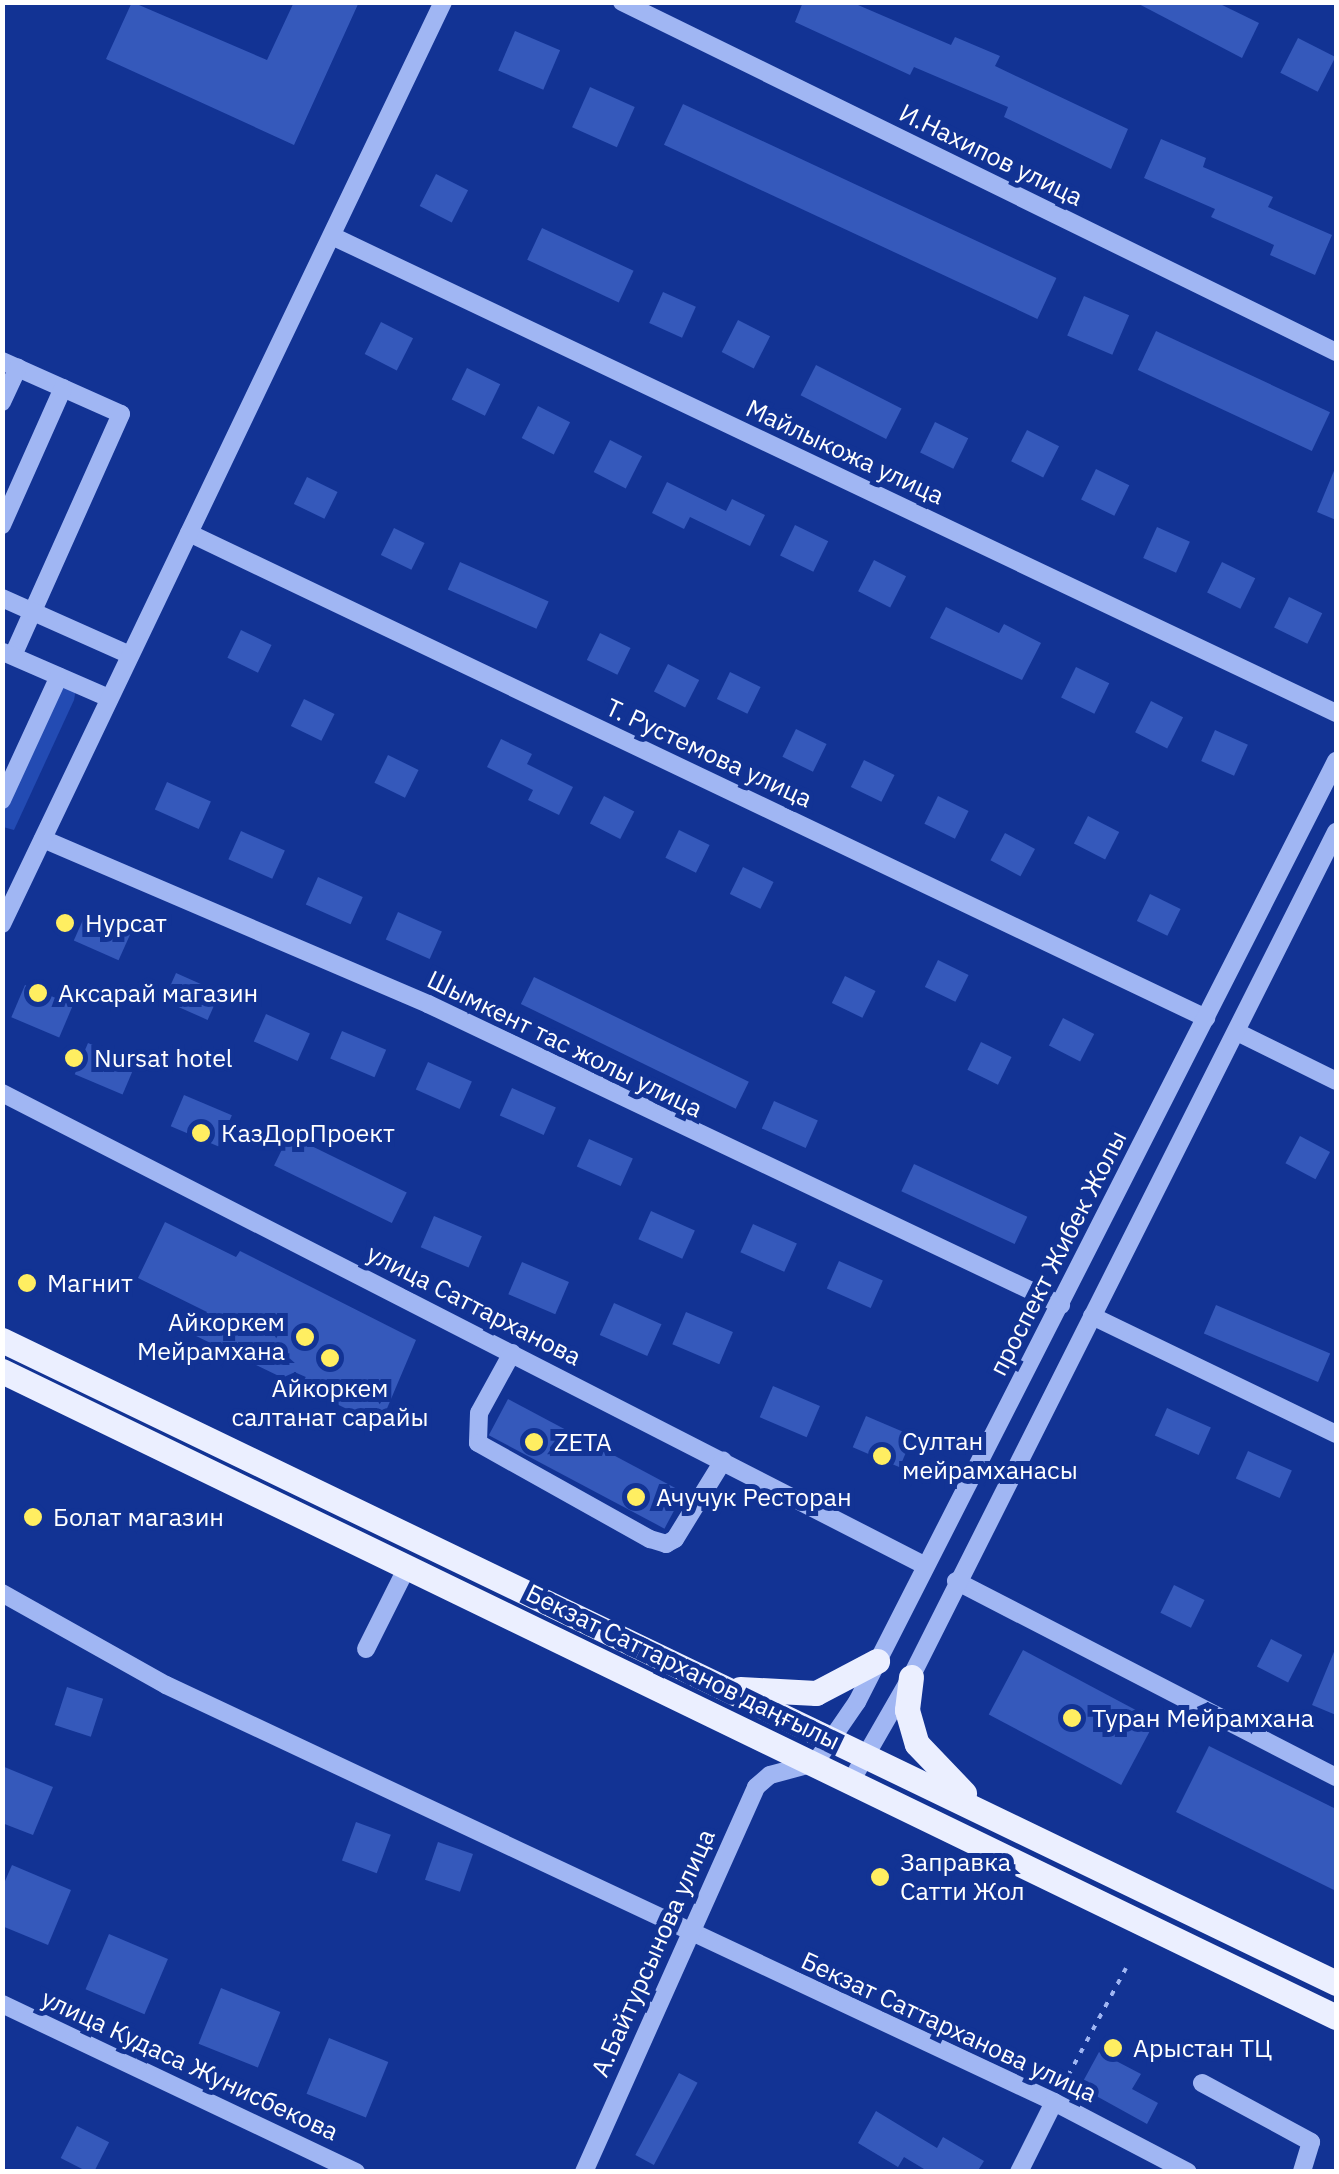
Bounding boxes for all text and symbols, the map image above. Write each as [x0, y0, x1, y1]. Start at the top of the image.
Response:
street label: И.Нахипов улица [894, 98, 1088, 212]
street label: Майлыкожа улица [741, 393, 949, 511]
street label: Т. Рустемова улица [601, 692, 817, 814]
place label: Нурсат [85, 908, 167, 938]
marker: Нурсат [54, 912, 76, 934]
street label: Шымкент тас жолы улица [423, 964, 707, 1124]
place label: Аксарай магазин [58, 978, 258, 1008]
marker: Аксарай магазин [27, 982, 49, 1004]
place label: Nursat hotel [94, 1043, 233, 1073]
marker: Nursat hotel [63, 1047, 85, 1069]
place label: КазДорПроект [221, 1118, 395, 1148]
marker: КазДорПроект [190, 1122, 212, 1144]
street label: проспект Жибек Жолы [983, 1125, 1133, 1381]
street label: улица Саттарханова [362, 1238, 586, 1372]
place label: Магнит [47, 1268, 133, 1298]
marker: Магнит [16, 1272, 38, 1294]
place label: Айкоркем Мейрамхана [137, 1308, 285, 1367]
marker: Айкоркем Мейрамхана [294, 1326, 316, 1348]
marker: Айкоркем салтанат сарайы [319, 1347, 341, 1369]
place label: Айкоркем салтанат сарайы [232, 1374, 428, 1433]
place label: ZETA [554, 1427, 612, 1457]
place label: Султан мейрамханасы [902, 1427, 1078, 1486]
marker: ZETA [523, 1431, 545, 1453]
marker: Султан мейрамханасы [871, 1445, 893, 1467]
place label: Ачучук Ресторан [656, 1482, 852, 1512]
marker: Ачучук Ресторан [625, 1486, 647, 1508]
place label: Болат магазин [53, 1502, 224, 1532]
marker: Болат магазин [22, 1506, 44, 1528]
street label: Бекзат Саттарханов даңғылы [521, 1578, 845, 1756]
place label: Туран Мейрамхана [1092, 1703, 1314, 1733]
marker: Туран Мейрамхана [1061, 1707, 1083, 1729]
street label: А.Байтурсынова улица [585, 1825, 721, 2081]
place label: Заправка Сатти Жол [900, 1848, 1025, 1907]
marker: Заправка Сатти Жол [869, 1866, 891, 1888]
street label: Бекзат Саттарханова улица [796, 1945, 1102, 2109]
street label: улица Кудаса Жунисбекова [37, 1983, 343, 2147]
place label: Арыстан ТЦ [1133, 2033, 1272, 2063]
marker: Арыстан ТЦ [1102, 2037, 1124, 2059]

